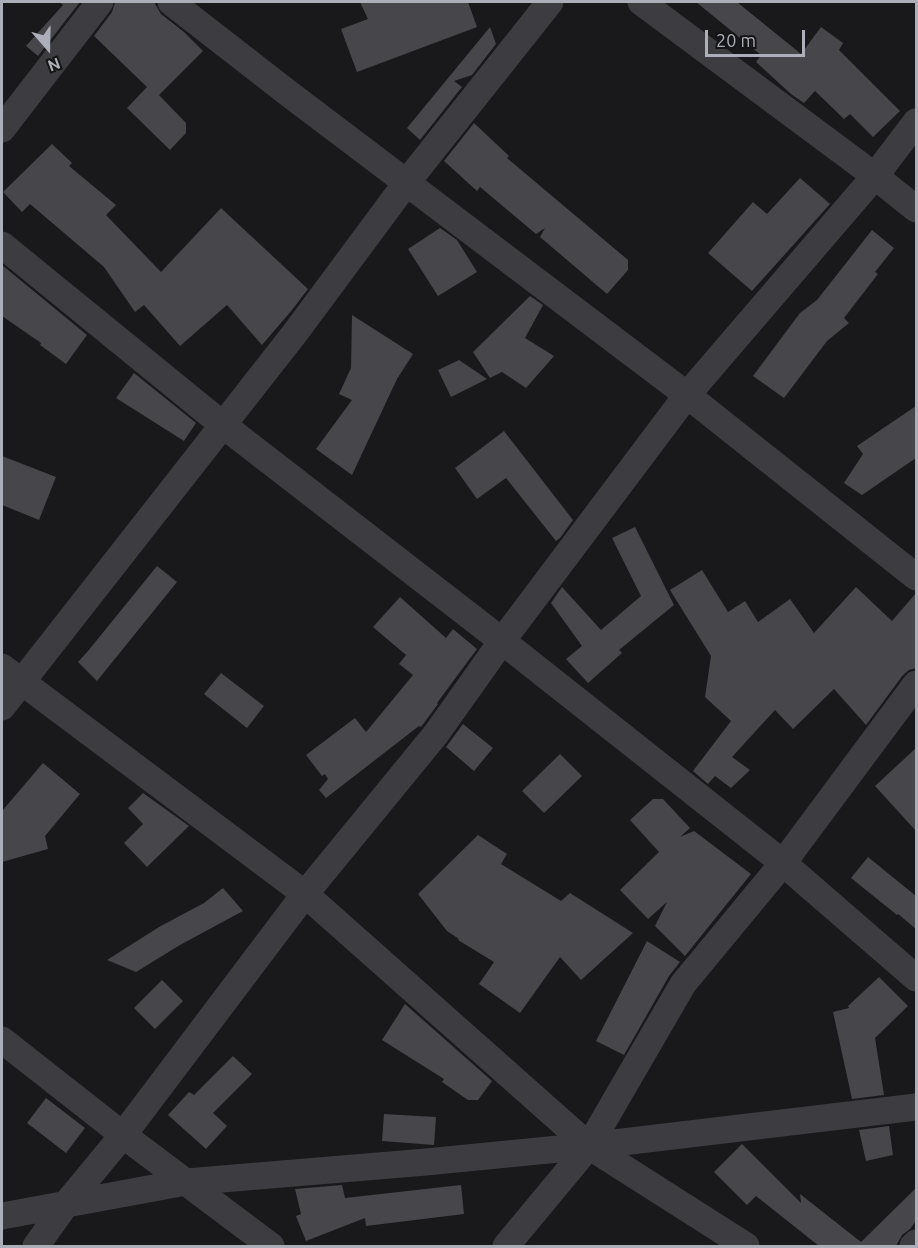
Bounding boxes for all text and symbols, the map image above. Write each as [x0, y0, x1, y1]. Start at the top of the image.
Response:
north arrow [18, 18, 78, 78]
scale bar [708, 18, 808, 56]
text: 20 m [716, 30, 756, 50]
text: N [45, 54, 63, 75]

